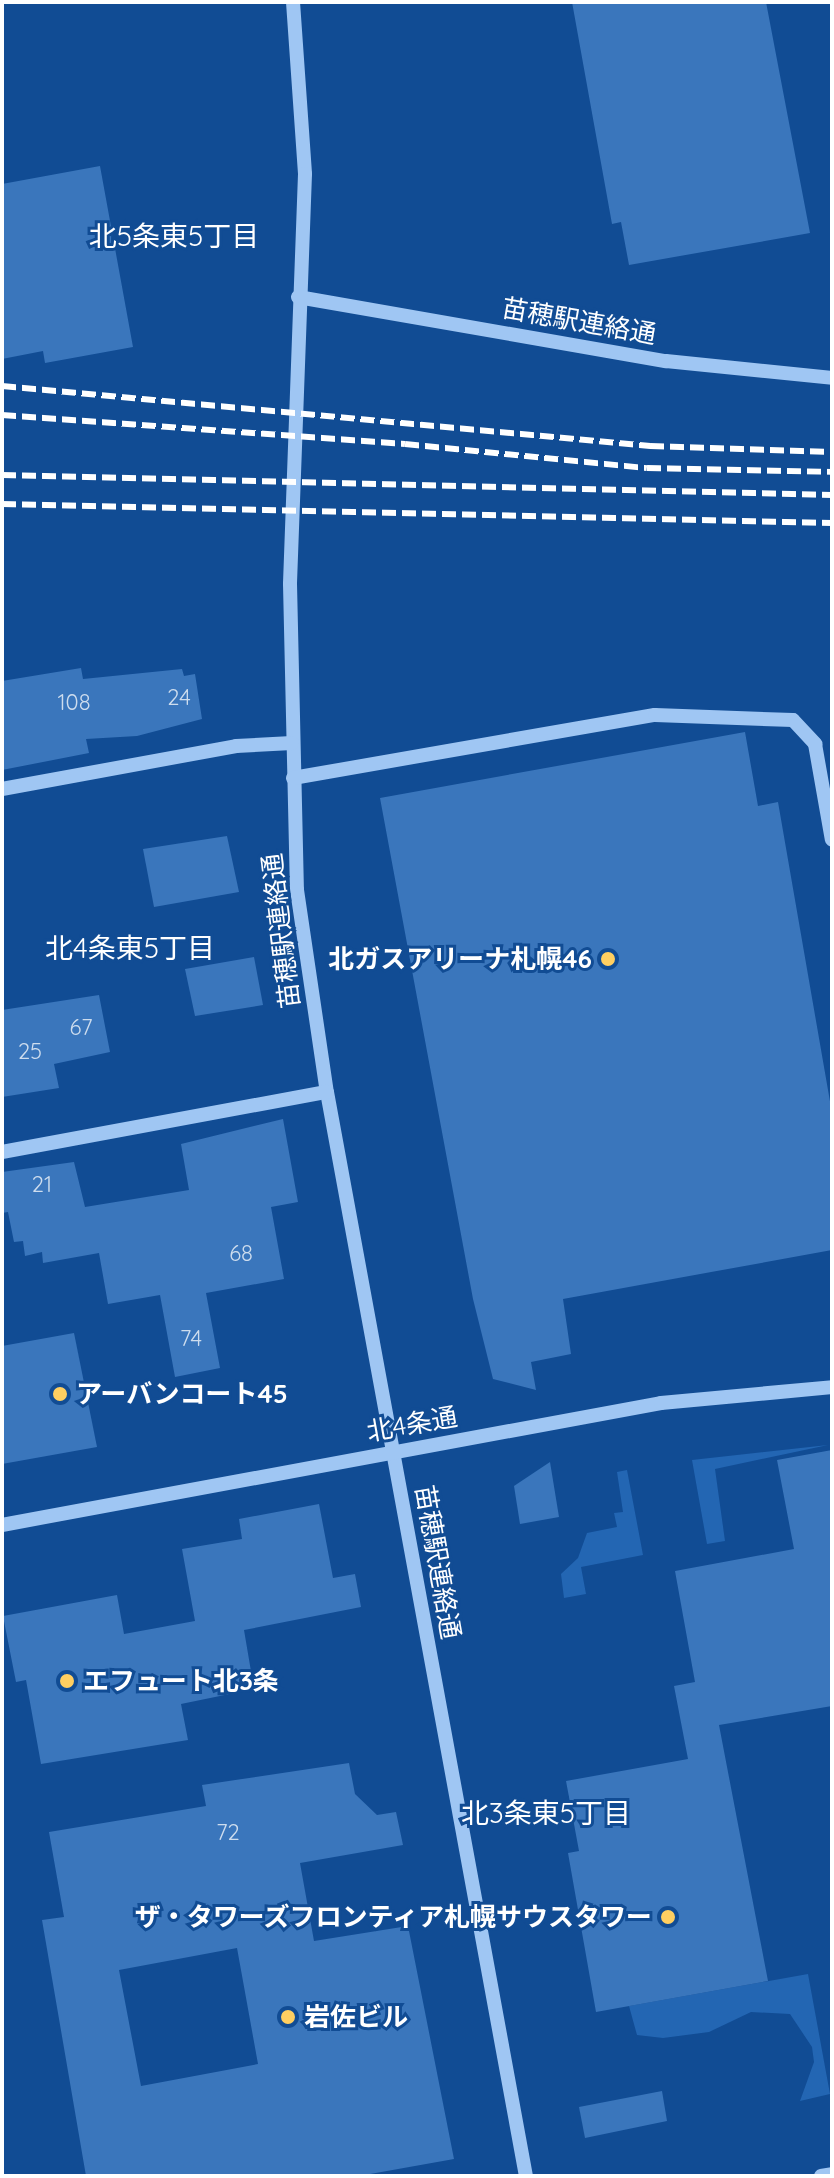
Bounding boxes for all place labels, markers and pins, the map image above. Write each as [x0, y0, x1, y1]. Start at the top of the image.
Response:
place label: 北ガスアリーナ札幌46 [328, 943, 592, 975]
marker: 北ガスアリーナ札幌46 [599, 950, 617, 968]
place label: アーバンコート45 [76, 1378, 287, 1410]
marker: アーバンコート45 [51, 1385, 69, 1403]
place label: エフュート北3条 [83, 1665, 279, 1697]
marker: エフュート北3条 [58, 1672, 76, 1690]
place label: ザ・タワーズフロンティア札幌サウスタワー [132, 1901, 652, 1933]
marker: ザ・タワーズフロンティア札幌サウスタワー [659, 1908, 677, 1926]
place label: 岩佐ビル [304, 2001, 408, 2033]
marker: 岩佐ビル [279, 2008, 297, 2026]

